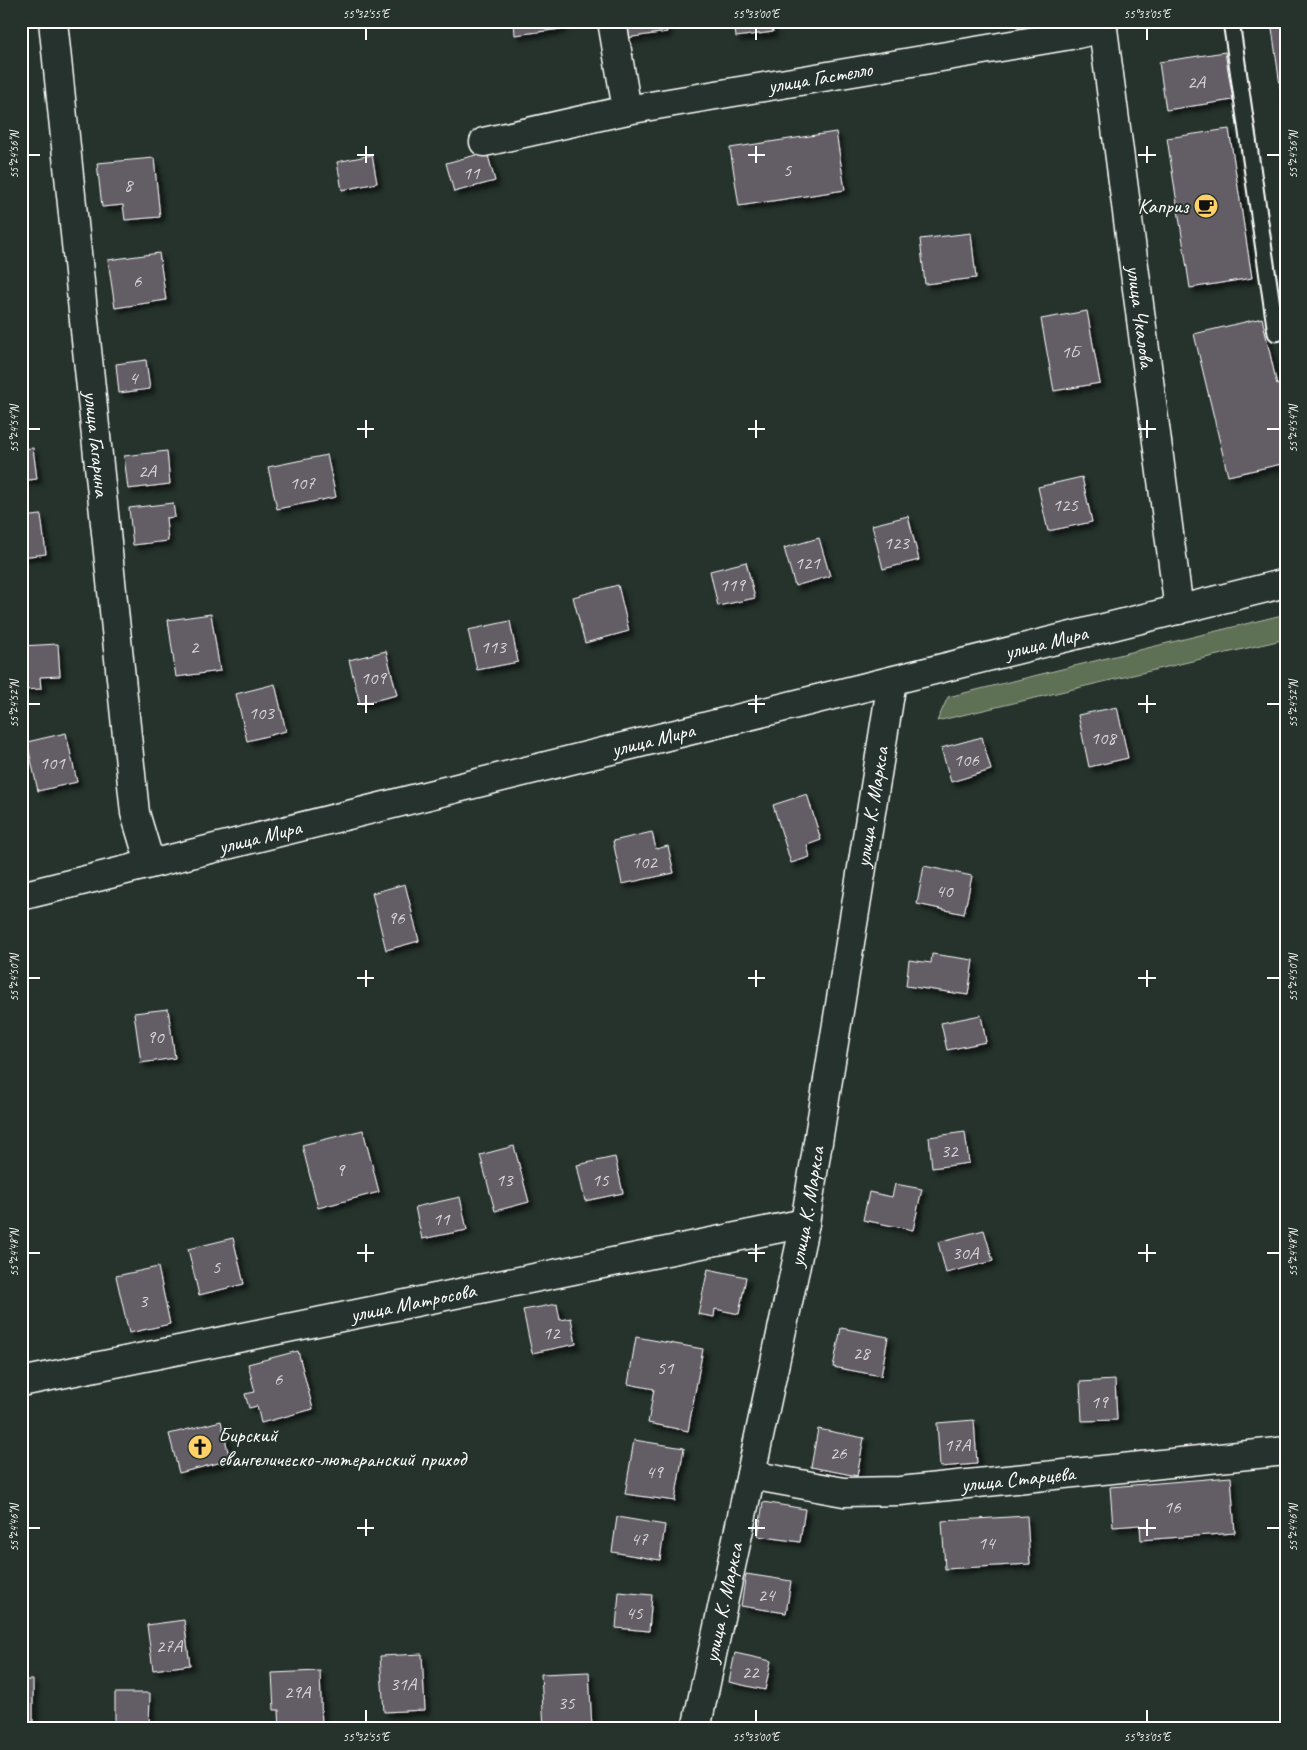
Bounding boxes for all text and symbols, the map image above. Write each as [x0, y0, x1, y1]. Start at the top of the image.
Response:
text: 55°32'55"E [343, 6, 391, 22]
text: 55°33'00"E [733, 6, 781, 22]
text: 55°33'05"E [1124, 6, 1172, 22]
street label: улица Гастелло [764, 56, 876, 99]
house number: 2А [1187, 70, 1207, 94]
text: 55°24'56"N [6, 130, 22, 179]
text: 55°24'56"N [1285, 130, 1301, 179]
house number: 5 [783, 158, 793, 182]
house number: 11 [462, 161, 481, 185]
house number: 8 [124, 173, 135, 197]
place label: Каприз [1138, 193, 1190, 219]
cafe icon: Каприз [1193, 193, 1219, 219]
street label: улица Чкалова [1121, 262, 1161, 372]
house number: 6 [133, 269, 143, 293]
house number: 1Б [1061, 340, 1082, 364]
house number: 4 [129, 366, 140, 390]
street label: улица Гагарина [78, 387, 115, 500]
text: 55°24'54"N [6, 404, 22, 453]
text: 55°24'54"N [1285, 404, 1301, 453]
house number: 2А [138, 459, 158, 483]
house number: 107 [289, 471, 316, 495]
house number: 125 [1052, 493, 1079, 517]
house number: 123 [883, 531, 910, 555]
house number: 121 [794, 551, 821, 575]
house number: 119 [719, 573, 746, 597]
street label: улица Мира [1000, 619, 1092, 666]
house number: 2 [190, 635, 200, 659]
house number: 113 [480, 635, 507, 659]
house number: 109 [360, 666, 387, 690]
text: 55°24'52"N [6, 679, 22, 728]
text: 55°24'52"N [1285, 679, 1301, 728]
house number: 103 [248, 701, 275, 725]
street label: улица Мира [607, 716, 699, 763]
house number: 108 [1090, 726, 1118, 750]
street label: улица К. Маркса [849, 743, 894, 871]
house number: 106 [953, 748, 980, 772]
house number: 101 [39, 751, 66, 775]
street label: улица Мира [214, 814, 305, 860]
house number: 102 [631, 850, 658, 874]
house number: 40 [935, 879, 954, 903]
house number: 96 [387, 906, 406, 930]
text: 55°24'50"N [6, 953, 22, 1002]
text: 55°24'50"N [1285, 953, 1301, 1002]
house number: 90 [146, 1025, 165, 1049]
house number: 32 [940, 1139, 959, 1163]
street label: улица К. Маркса [783, 1143, 830, 1271]
house number: 9 [336, 1158, 346, 1182]
house number: 13 [495, 1168, 514, 1192]
house number: 15 [591, 1168, 610, 1192]
house number: 11 [432, 1207, 451, 1231]
text: 55°24'48"N [6, 1228, 22, 1277]
text: 55°24'48"N [1285, 1228, 1301, 1277]
house number: 30А [952, 1241, 980, 1265]
house number: 5 [212, 1255, 222, 1279]
street label: улица Матросова [346, 1277, 480, 1328]
house number: 3 [139, 1289, 149, 1313]
house number: 12 [542, 1321, 561, 1345]
house number: 28 [852, 1341, 872, 1365]
house number: 51 [656, 1356, 675, 1380]
house number: 6 [274, 1367, 284, 1391]
house number: 19 [1090, 1390, 1109, 1414]
place label: Бирский евангелическо-лютеранский приход [218, 1422, 468, 1472]
house number: 17А [944, 1433, 972, 1457]
church icon: Бирский евангелическо-лютеранский приход [187, 1434, 213, 1460]
house number: 26 [829, 1441, 848, 1465]
house number: 49 [645, 1460, 664, 1484]
street label: улица Старцева [958, 1460, 1078, 1498]
house number: 16 [1163, 1495, 1182, 1519]
text: 55°24'46"N [6, 1503, 22, 1552]
text: 55°24'46"N [1285, 1503, 1301, 1552]
house number: 47 [630, 1527, 649, 1551]
house number: 14 [977, 1531, 997, 1555]
street label: улица К. Маркса [697, 1539, 749, 1667]
house number: 24 [757, 1583, 777, 1607]
house number: 45 [625, 1601, 644, 1625]
house number: 27А [156, 1634, 184, 1658]
house number: 22 [741, 1660, 760, 1684]
house number: 31А [390, 1672, 418, 1696]
house number: 29А [284, 1680, 312, 1704]
house number: 35 [557, 1691, 576, 1715]
text: 55°32'55"E [343, 1729, 391, 1745]
text: 55°33'00"E [733, 1729, 781, 1745]
text: 55°33'05"E [1124, 1729, 1172, 1745]

